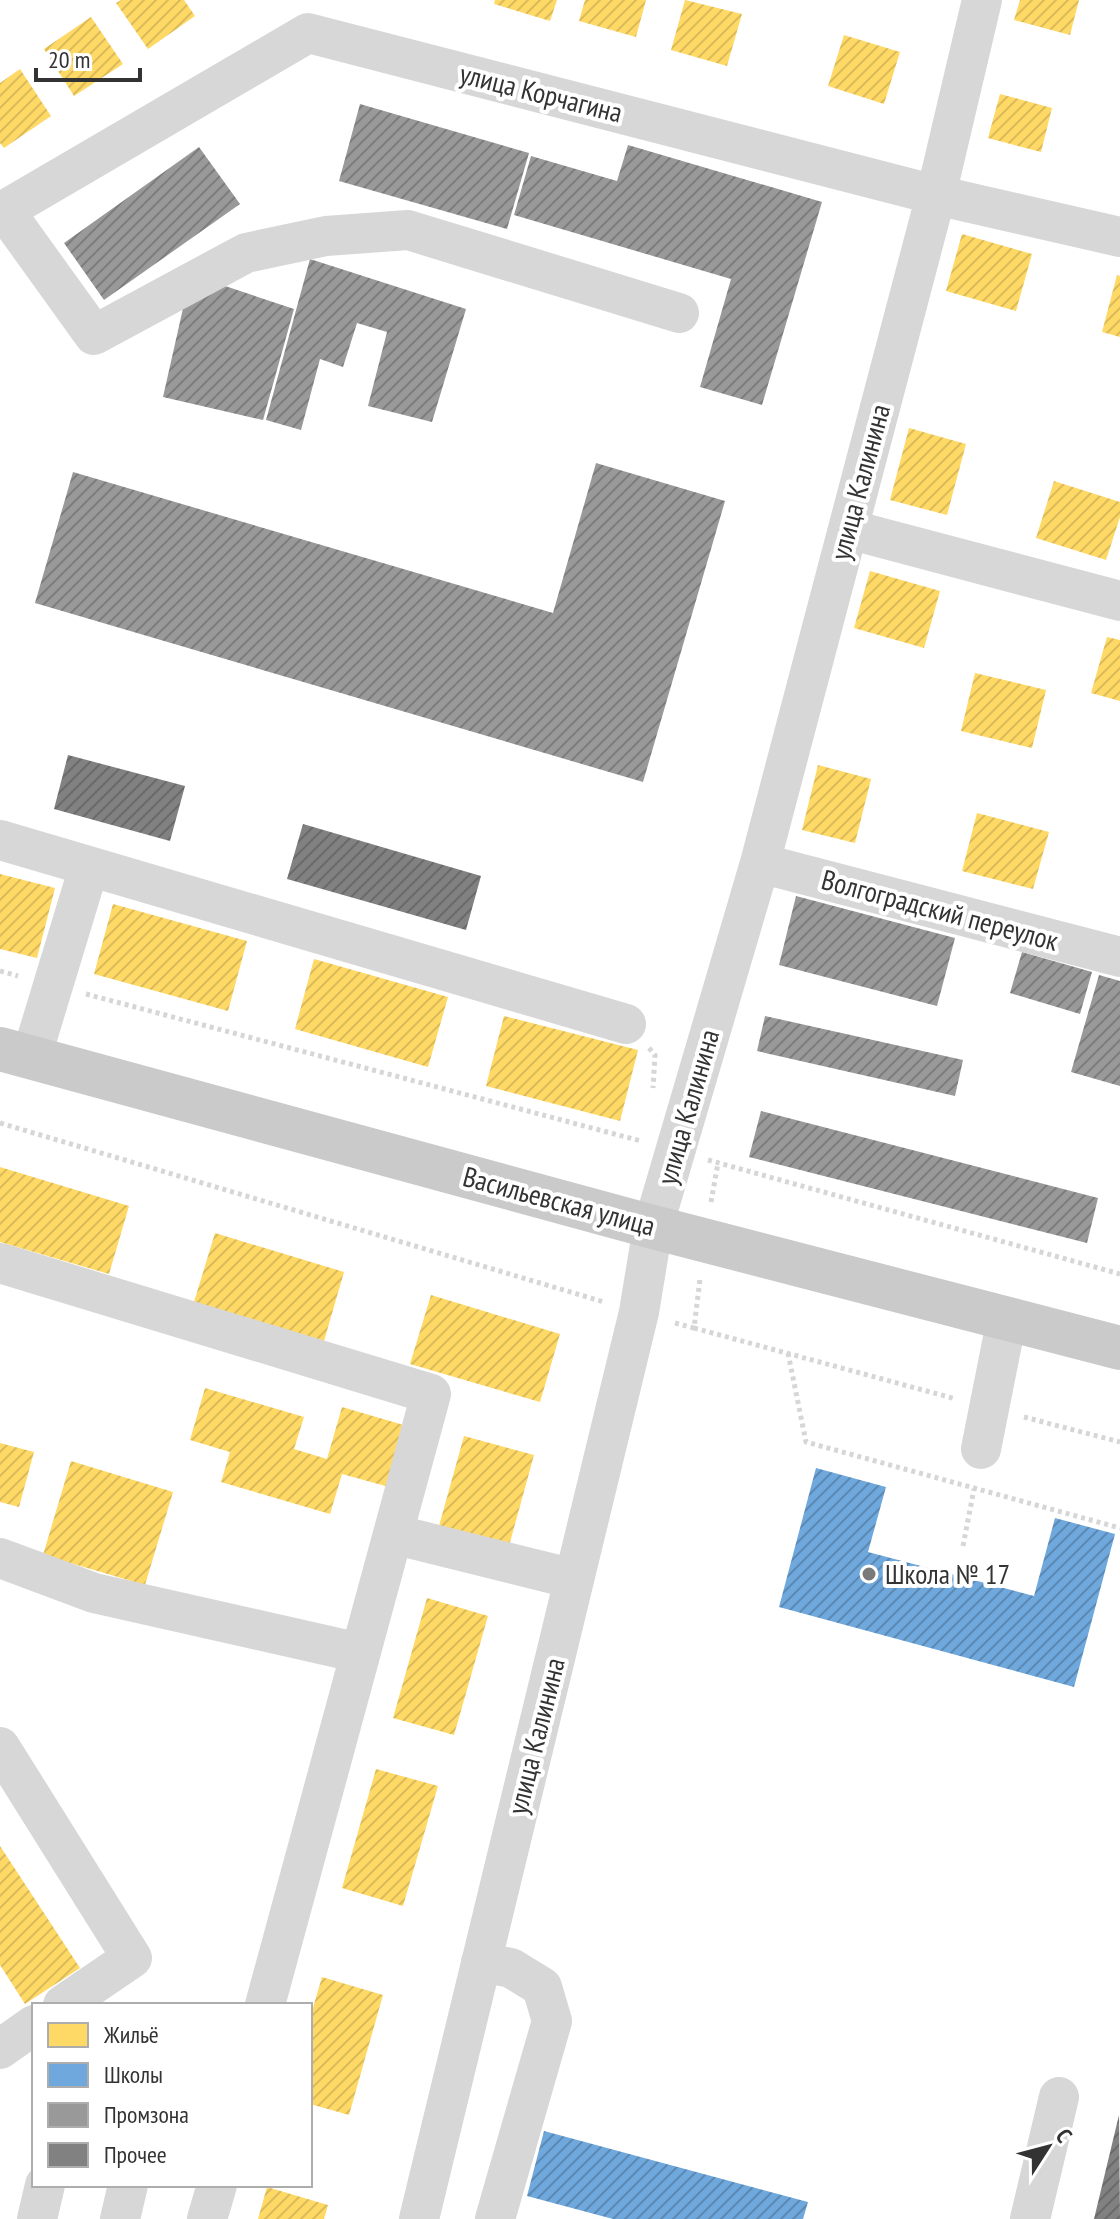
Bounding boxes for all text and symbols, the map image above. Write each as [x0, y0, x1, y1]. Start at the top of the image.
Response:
scale bar [36, 32, 140, 82]
text: 20 m [48, 44, 90, 75]
street label: улица Корчагина [456, 54, 626, 131]
street label: улица Калинина [821, 400, 898, 564]
street label: Волгоградский переулок [818, 860, 1063, 959]
street label: улица Калинина [648, 1025, 727, 1189]
street label: Васильевская улица [459, 1157, 659, 1244]
place label: Школа № 17 [885, 1555, 1010, 1592]
marker: Школа № 17 [860, 1565, 878, 1583]
street label: улица Калинина [498, 1654, 573, 1818]
legend [32, 2003, 312, 2187]
text: Жильё [103, 2019, 159, 2050]
text: Школы [104, 2059, 163, 2090]
text: Промзона [104, 2099, 189, 2130]
north arrow [1008, 2107, 1088, 2187]
text: С [1050, 2123, 1078, 2148]
text: Прочее [104, 2139, 167, 2170]

